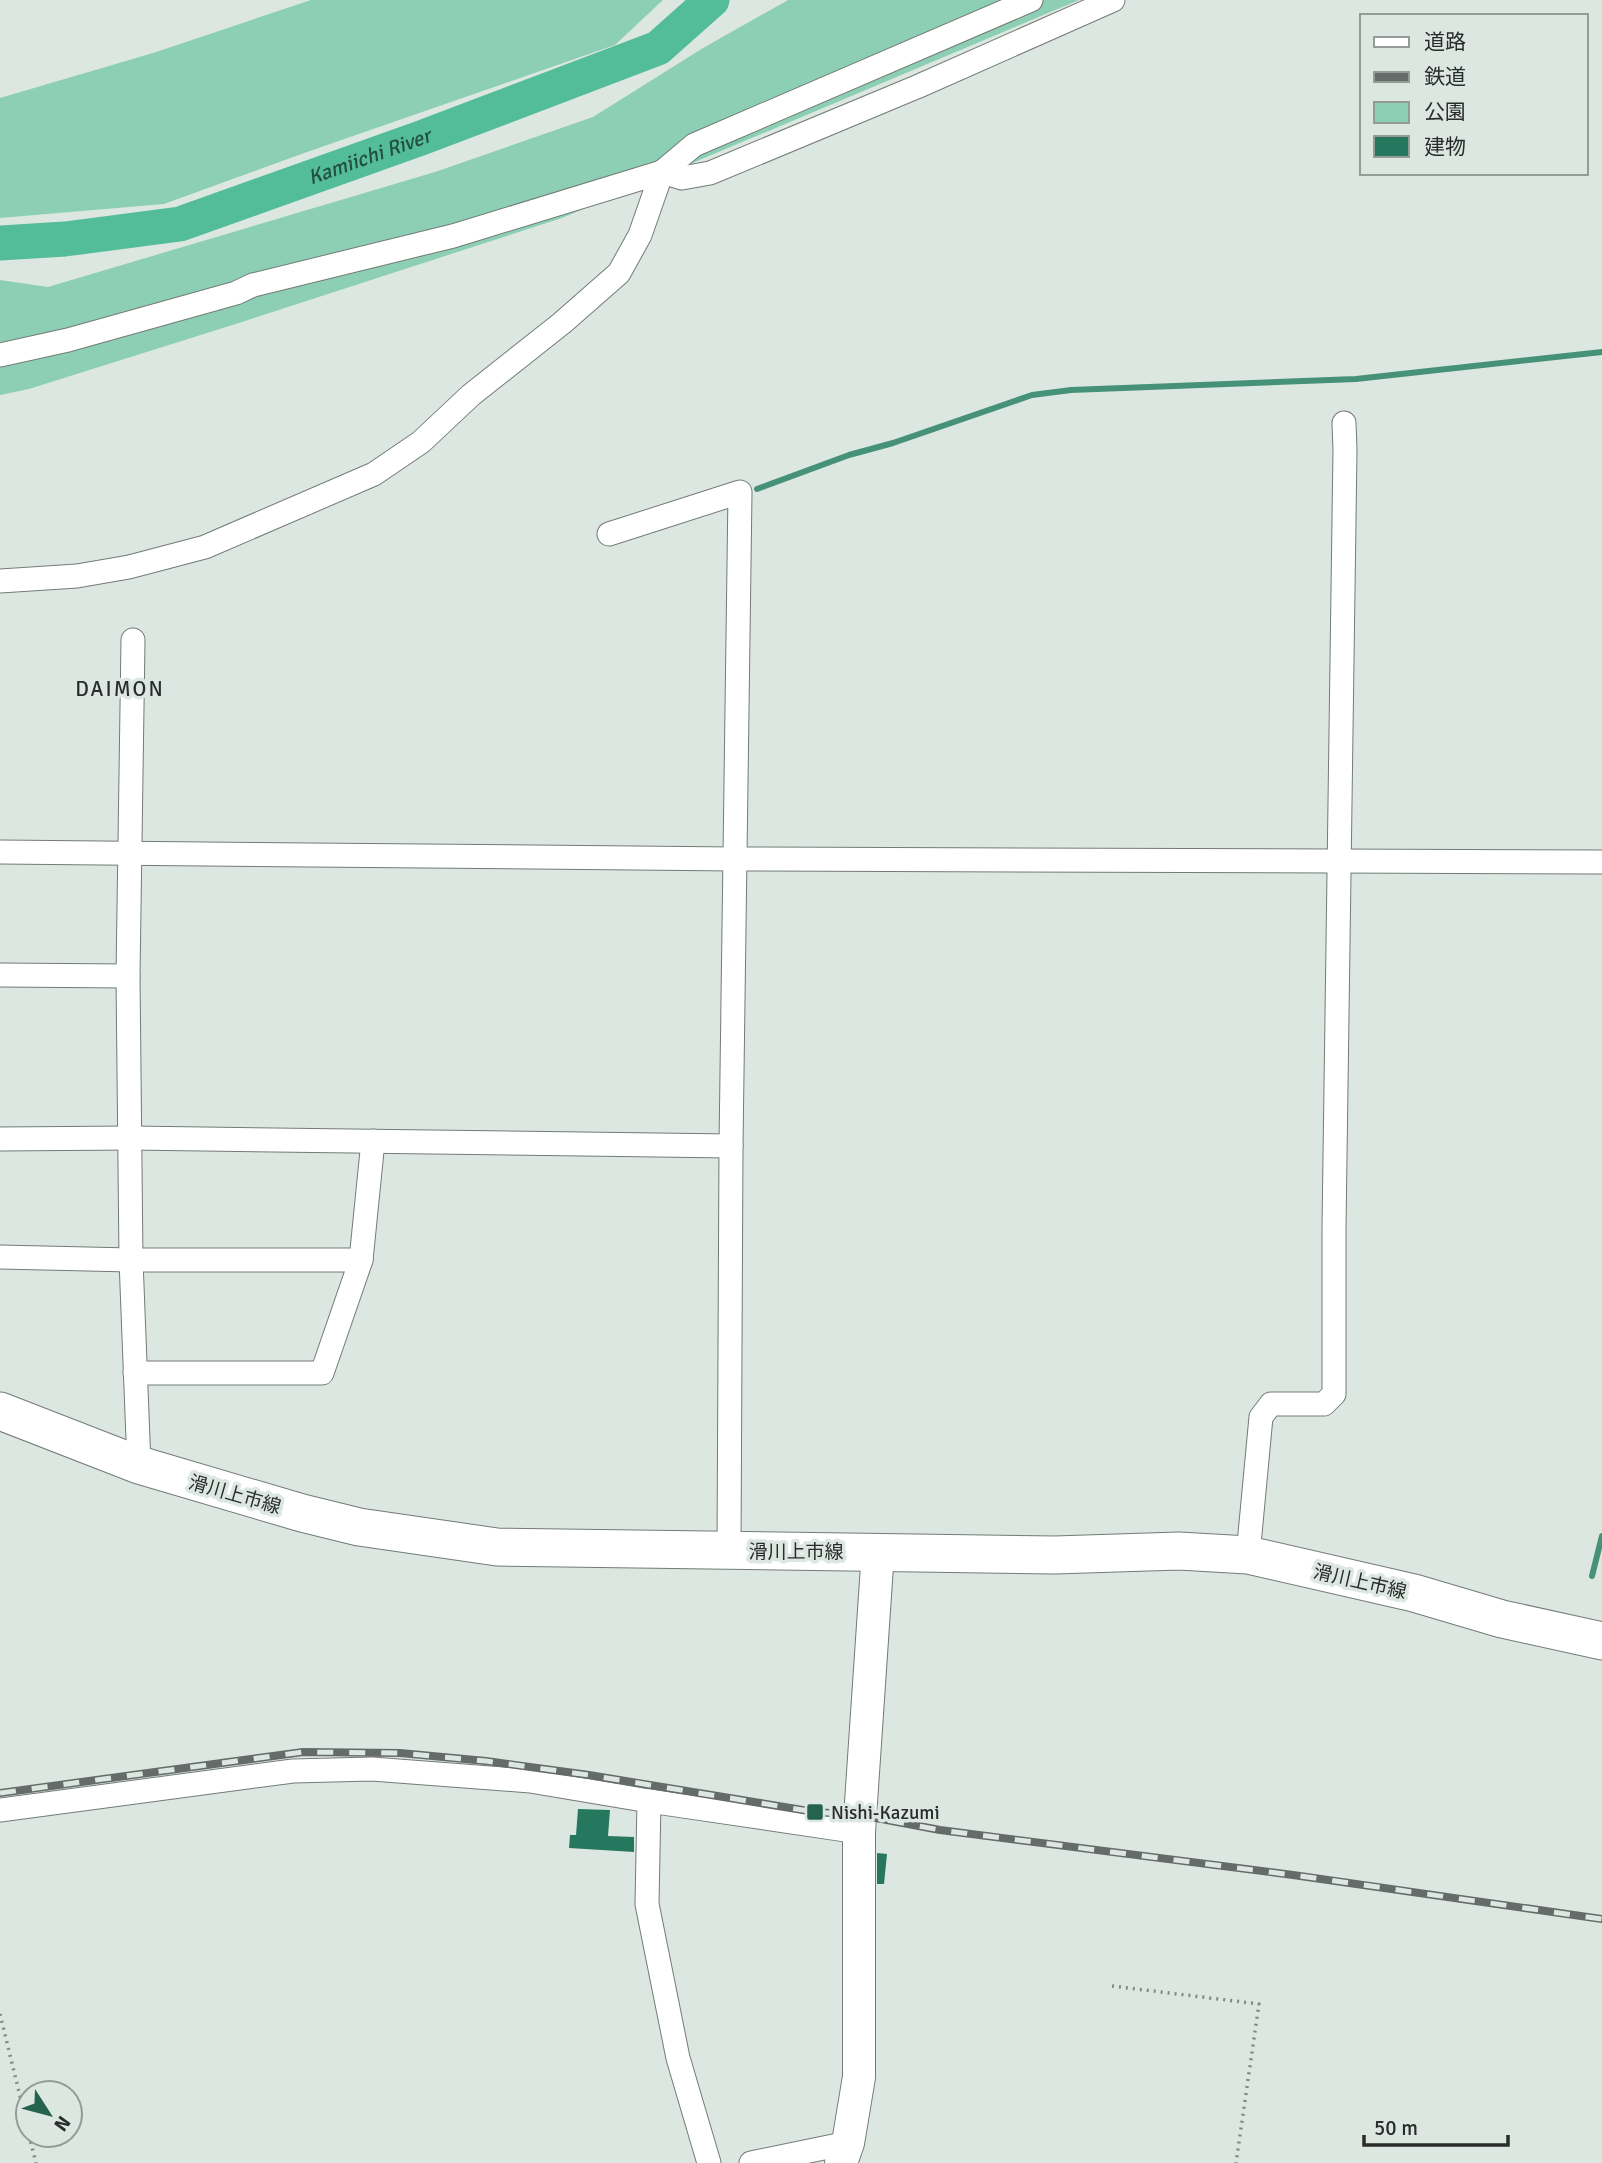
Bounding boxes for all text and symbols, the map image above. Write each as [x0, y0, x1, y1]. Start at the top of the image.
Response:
legend [1360, 14, 1588, 175]
text: 道路 [1424, 29, 1466, 55]
text: 鉄道 [1424, 64, 1466, 90]
text: 公園 [1424, 99, 1466, 125]
water label: Kamiichi River [304, 121, 437, 190]
text: 建物 [1424, 134, 1466, 160]
district label: DAIMON [75, 676, 165, 702]
street label: 滑川上市線 [186, 1470, 284, 1520]
street label: 滑川上市線 [748, 1540, 844, 1564]
street label: 滑川上市線 [1311, 1560, 1409, 1604]
place label: Nishi-Kazumi [831, 1801, 940, 1825]
marker: Nishi-Kazumi [805, 1802, 825, 1822]
north arrow [14, 2079, 84, 2149]
scale bar [1364, 2104, 1508, 2148]
text: N [48, 2111, 76, 2136]
text: 50 m [1374, 2115, 1418, 2141]

